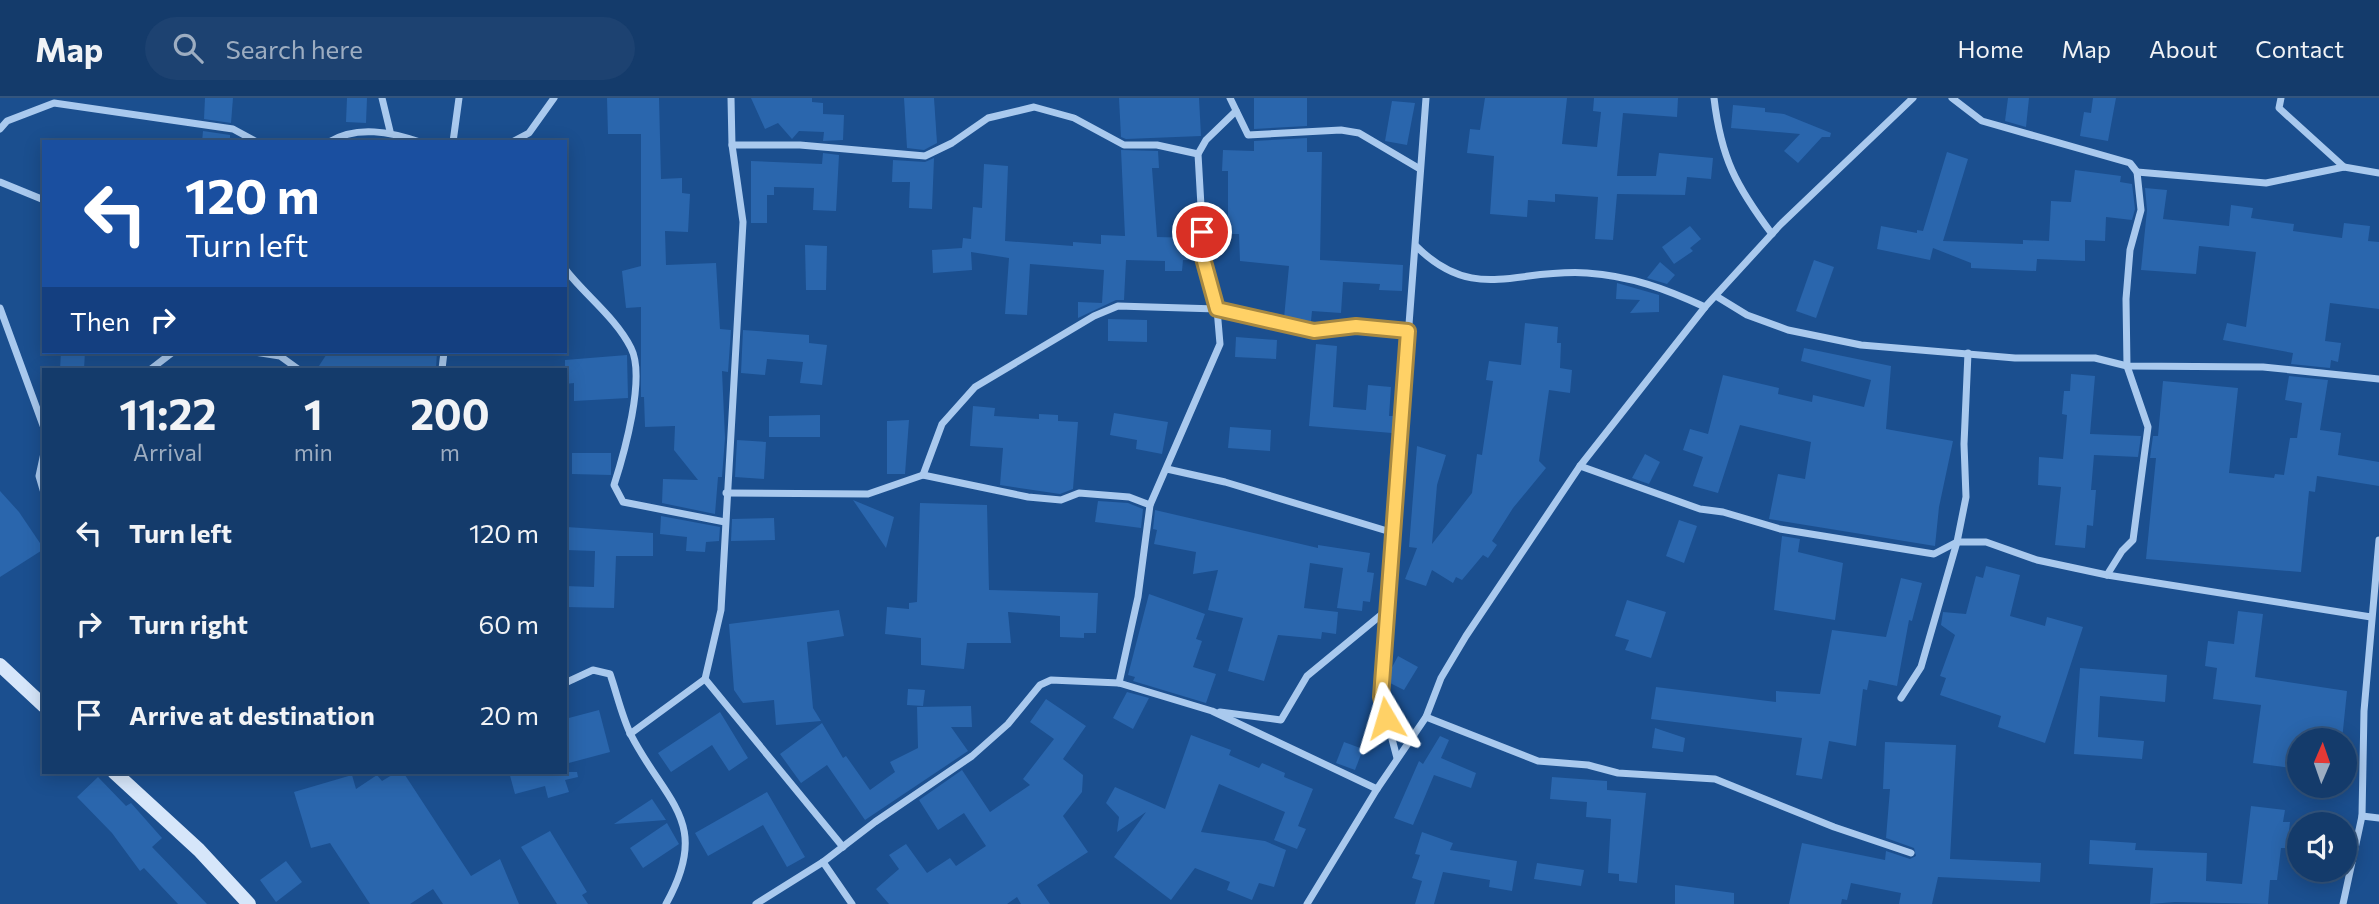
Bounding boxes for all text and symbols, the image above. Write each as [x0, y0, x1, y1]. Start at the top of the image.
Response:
search box [145, 17, 635, 80]
text: Map [35, 28, 103, 69]
icon: search [169, 29, 207, 67]
text: Search here [225, 33, 363, 64]
text: Home [1958, 34, 2024, 63]
text: Map [2062, 34, 2111, 63]
text: About [2149, 34, 2217, 63]
text: Contact [2255, 34, 2344, 63]
text: 120 m [185, 164, 319, 224]
icon: left [70, 168, 161, 259]
pin [1172, 202, 1232, 262]
icon: arrive [1183, 213, 1221, 251]
text: Turn left [185, 224, 309, 264]
icon: right [144, 301, 182, 339]
text: Then [70, 305, 130, 336]
text: 11:22 [119, 387, 216, 439]
text: 1 [304, 387, 323, 439]
text: 200 [410, 387, 490, 439]
text: Arrival [133, 438, 203, 466]
text: min [294, 438, 333, 466]
text: m [440, 438, 460, 466]
icon: left [70, 514, 108, 552]
text: Turn left [129, 517, 232, 548]
text: 120 m [469, 517, 539, 548]
icon: right [70, 605, 108, 643]
text: Turn right [129, 608, 248, 639]
text: 60 m [479, 608, 539, 639]
position arrow [1349, 681, 1423, 755]
icon: arrive [70, 696, 108, 734]
text: Arrive at destination [129, 699, 375, 730]
text: 20 m [480, 699, 539, 730]
north arrow [2287, 728, 2357, 798]
map controls [2287, 728, 2357, 882]
button: sound [2287, 812, 2357, 882]

